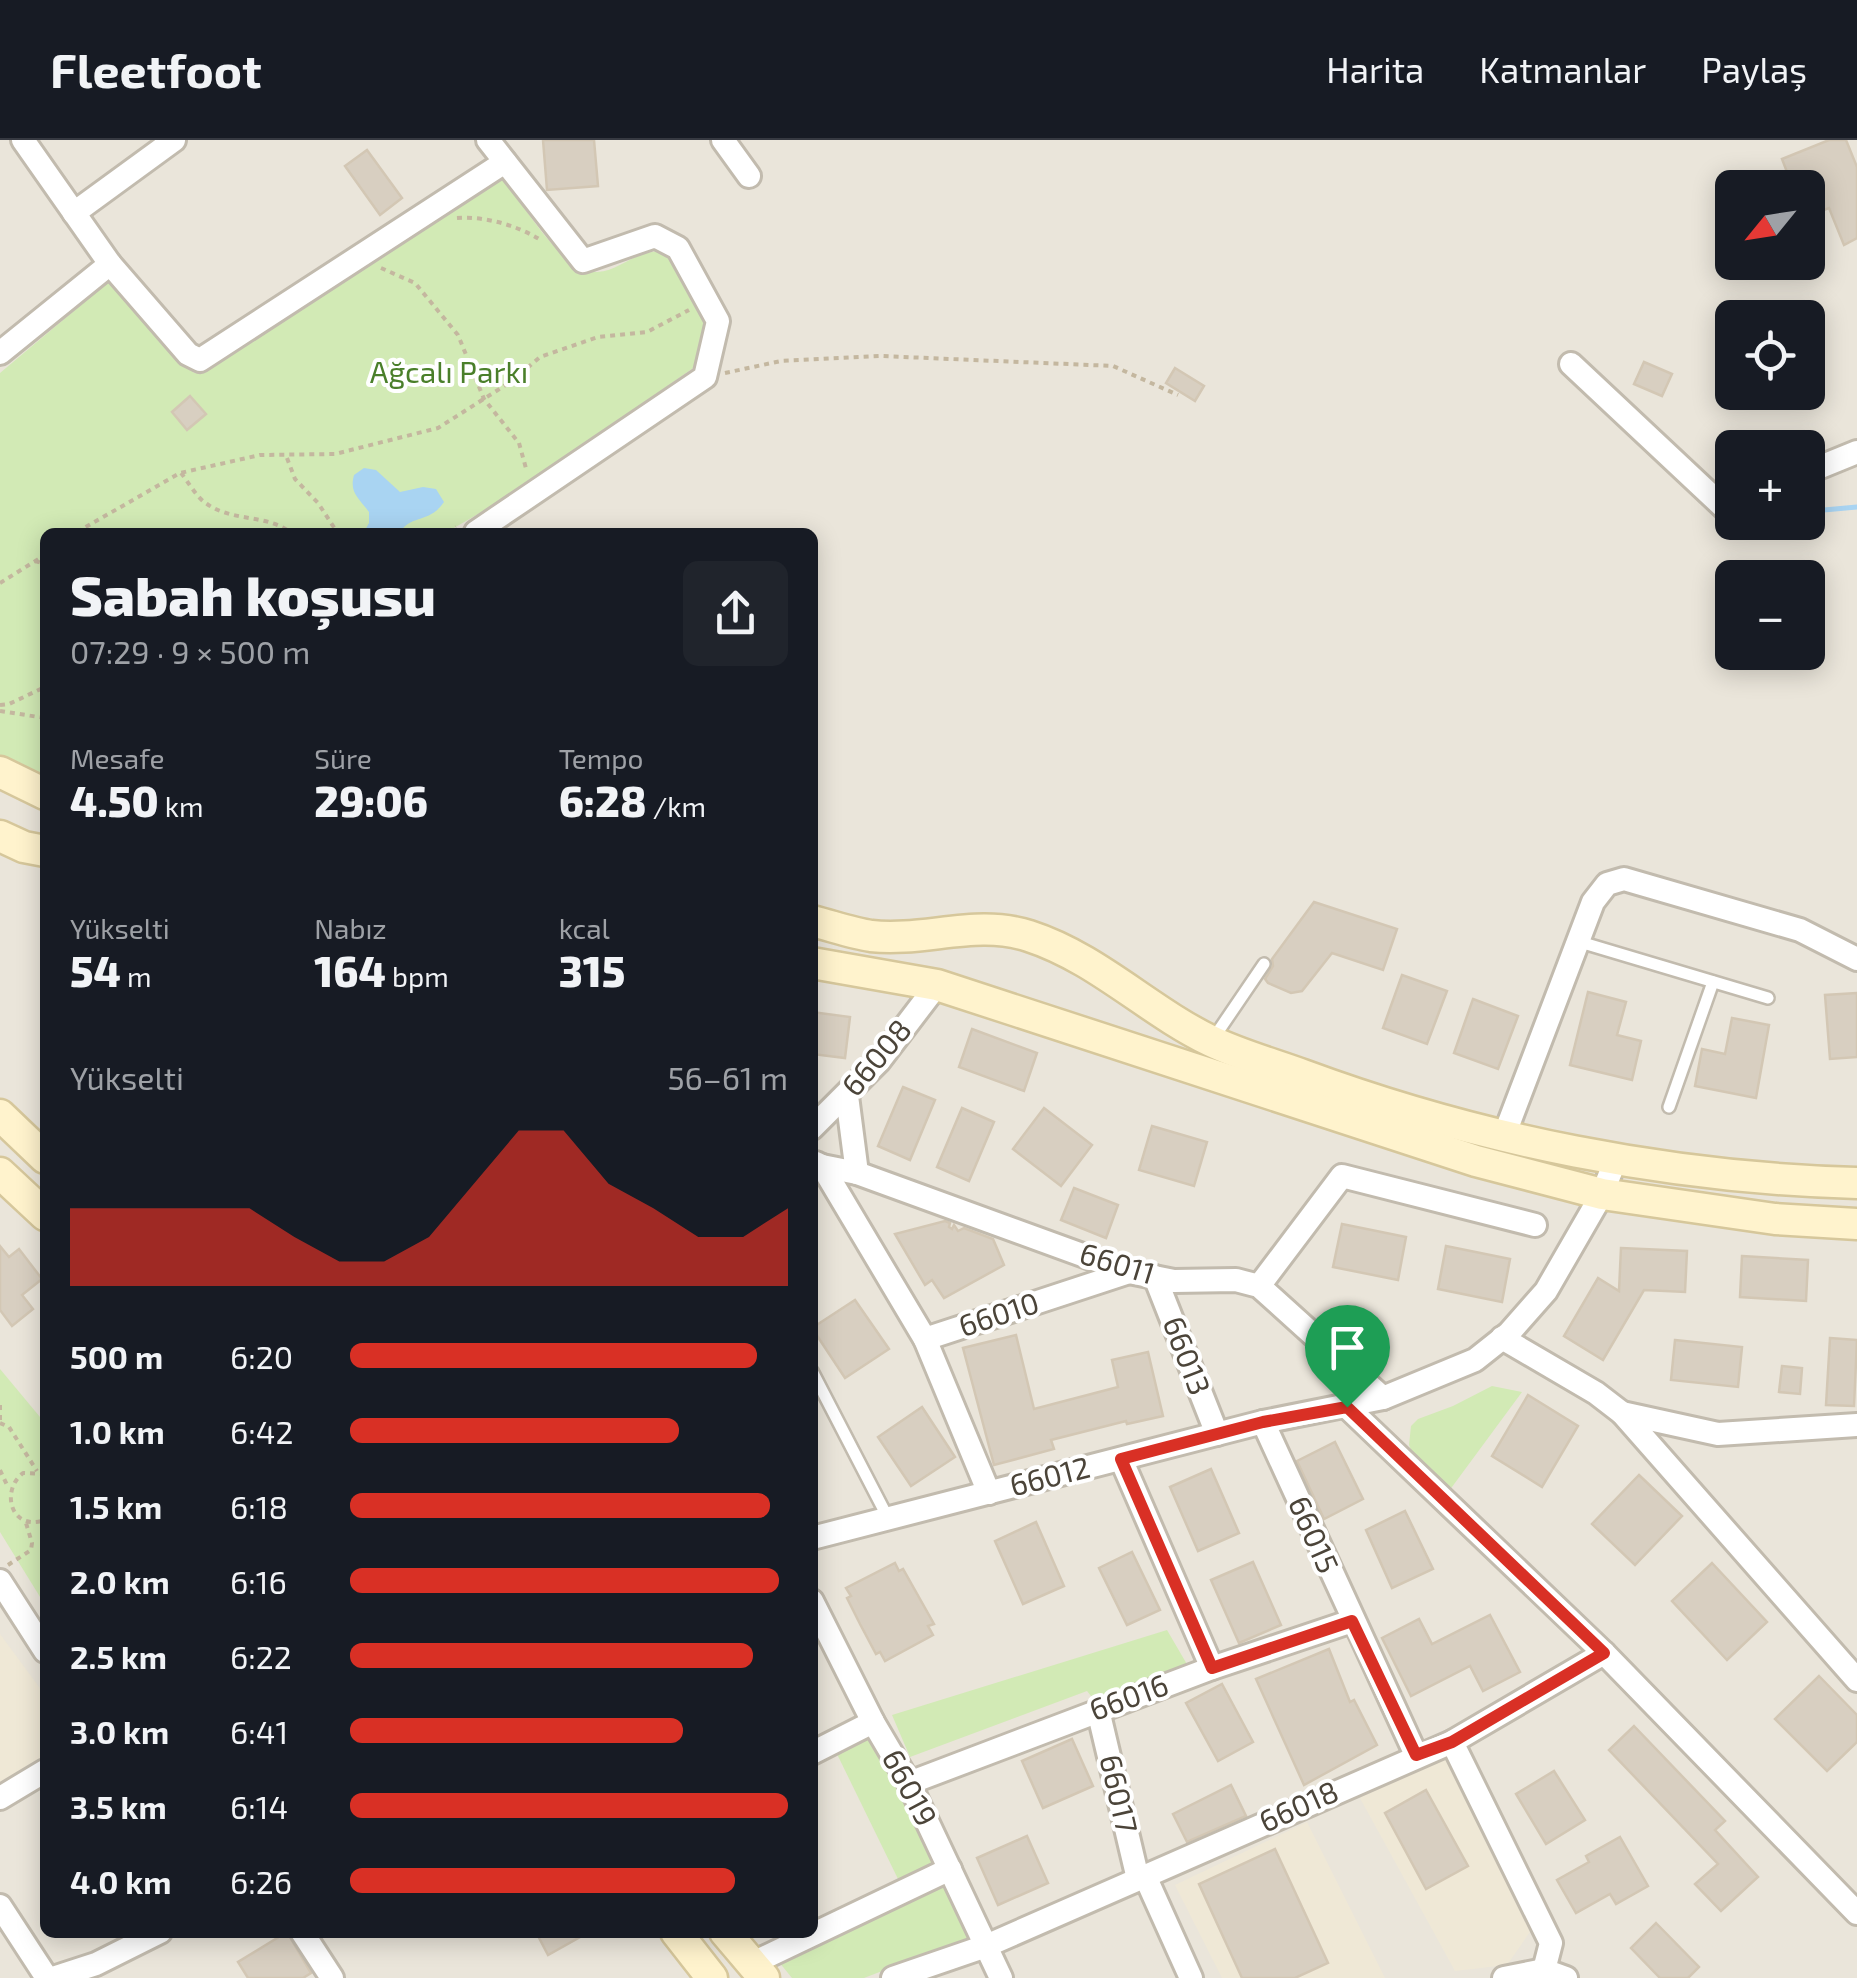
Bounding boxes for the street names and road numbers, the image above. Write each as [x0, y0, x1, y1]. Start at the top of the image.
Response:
street label: 66008 [833, 1011, 918, 1102]
street label: 66011 [1076, 1234, 1159, 1290]
street label: 66010 [954, 1283, 1043, 1343]
street label: 66013 [1157, 1311, 1219, 1400]
street label: 66012 [1006, 1448, 1093, 1502]
street label: 66015 [1282, 1490, 1348, 1578]
street label: 66016 [1084, 1665, 1173, 1727]
street label: 66019 [876, 1743, 946, 1831]
street label: 66017 [1093, 1751, 1146, 1836]
street label: 66018 [1253, 1772, 1343, 1838]

